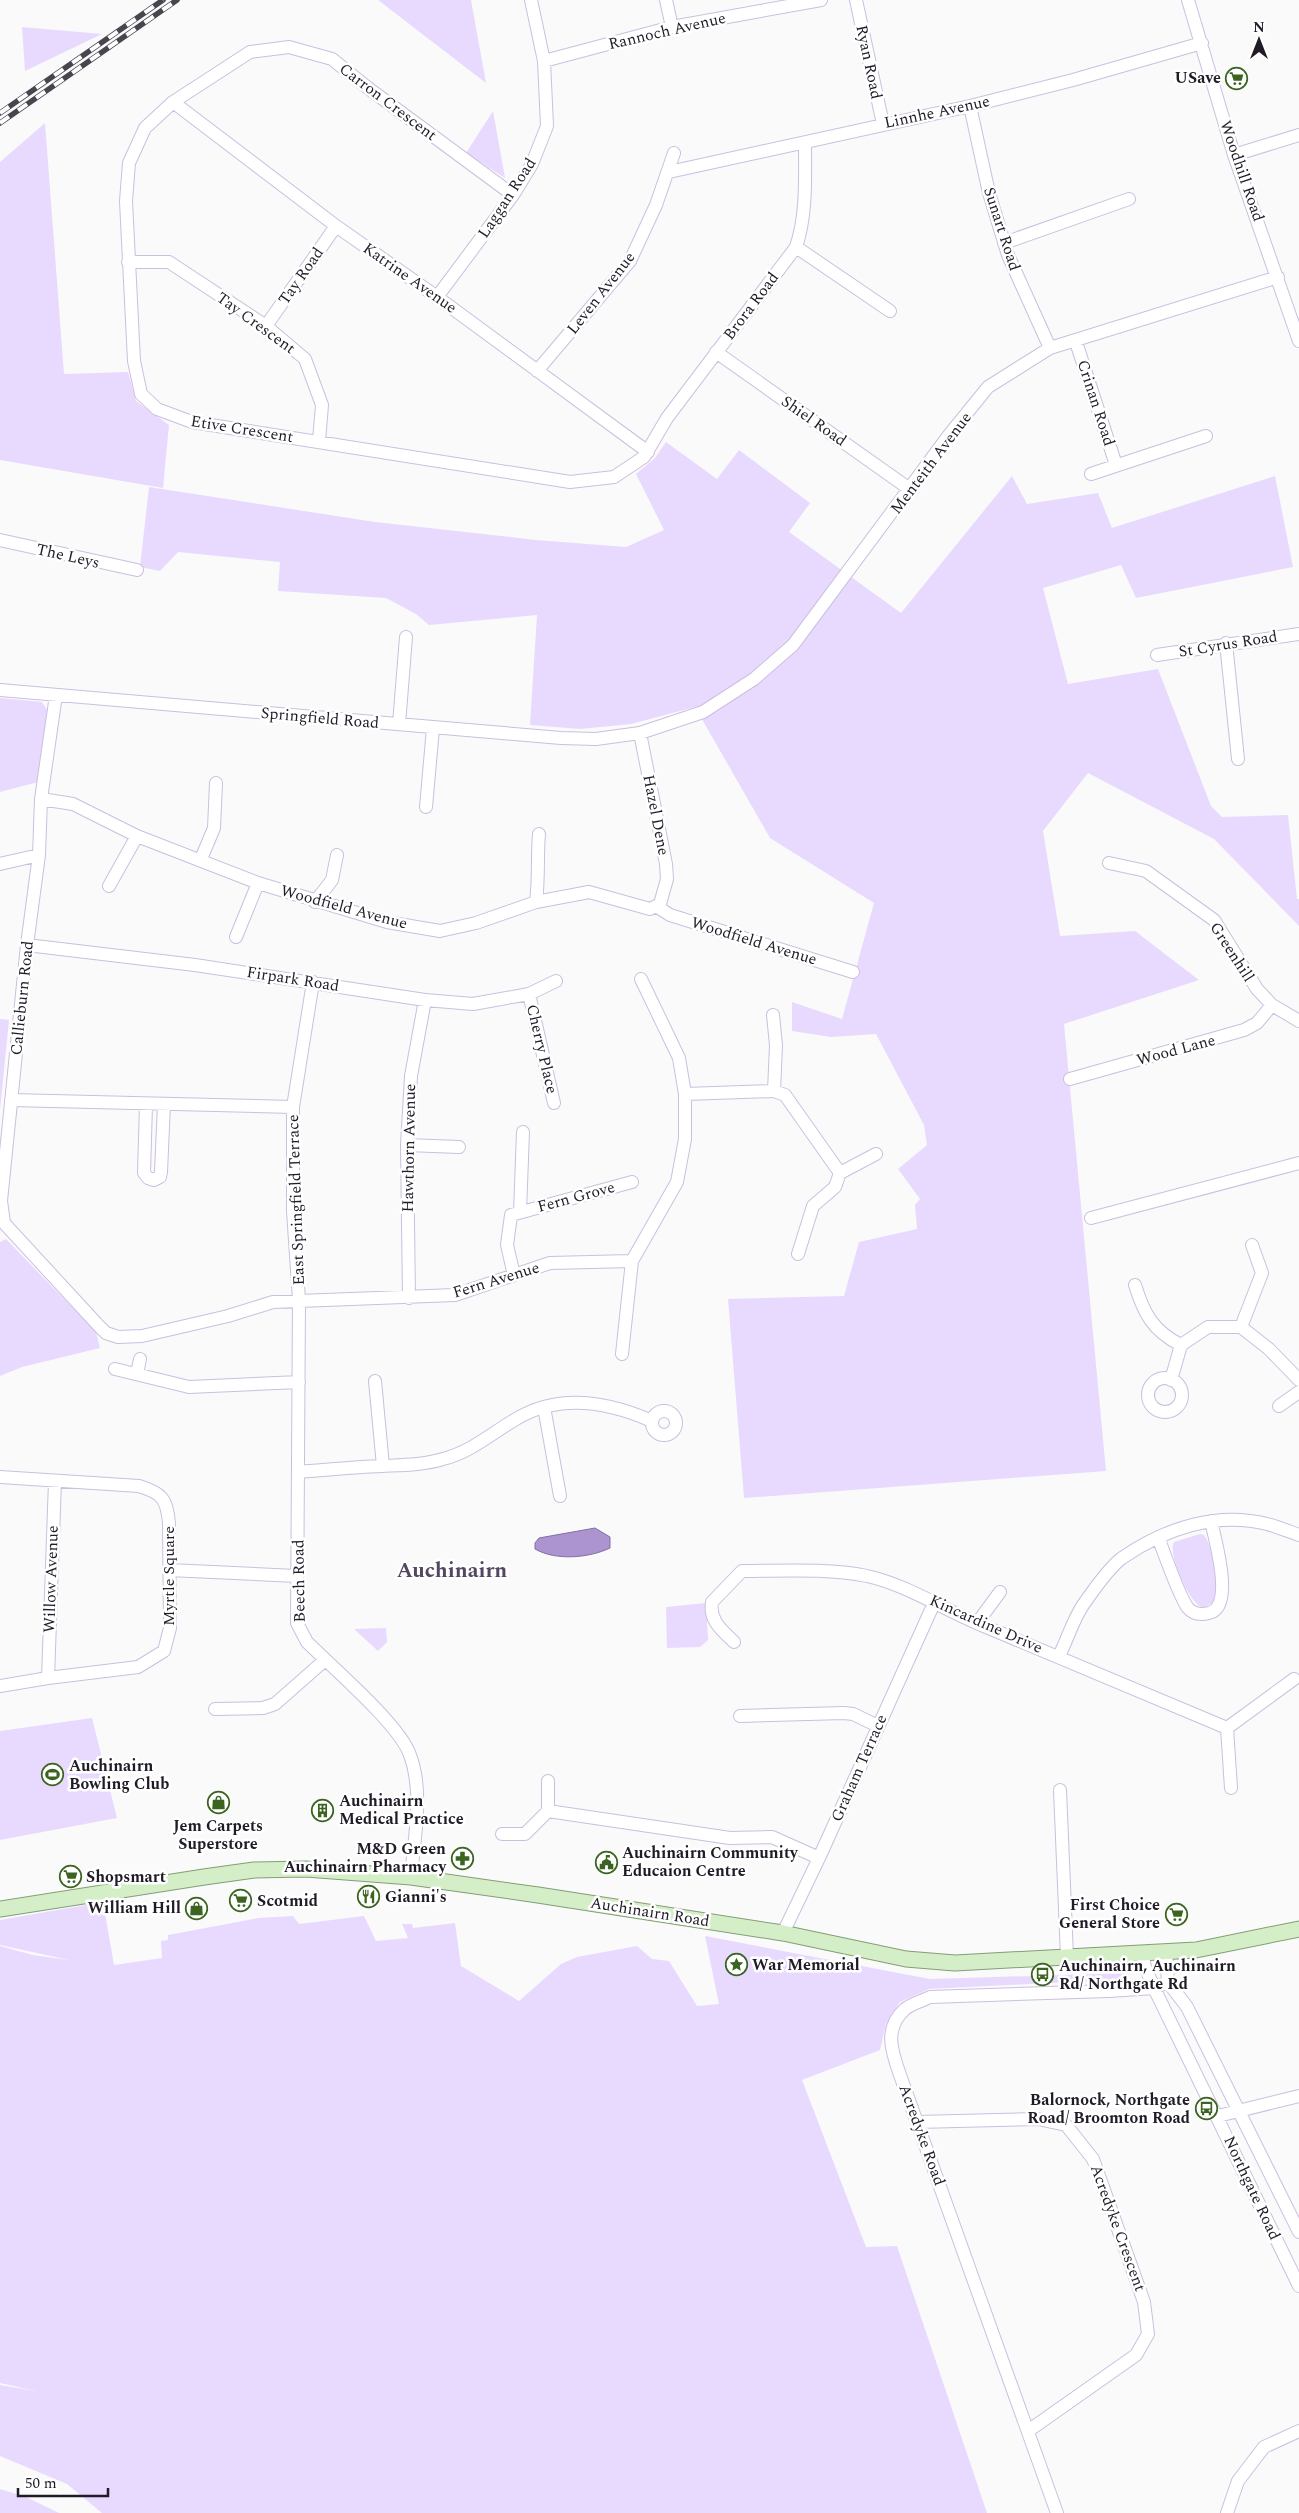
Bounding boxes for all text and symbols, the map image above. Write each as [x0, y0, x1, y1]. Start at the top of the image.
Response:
street label: Rannoch Avenue [606, 6, 728, 56]
north arrow [1234, 15, 1284, 65]
text: N [1253, 17, 1265, 38]
street label: Ryan Road [849, 23, 889, 101]
street label: Carron Crescent [334, 57, 442, 147]
place label: USave [1175, 66, 1221, 90]
supermarket icon: USave [1225, 66, 1249, 90]
street label: Linnhe Avenue [882, 89, 992, 135]
street label: Woodhill Road [1213, 117, 1271, 225]
street label: Laggan Road [472, 153, 542, 243]
street label: Sunart Road [977, 184, 1027, 274]
street label: Katrine Avenue [358, 237, 462, 319]
street label: Tay Road [272, 242, 330, 310]
street label: Leven Avenue [561, 246, 641, 340]
street label: Brora Road [717, 267, 785, 345]
street label: Tay Crescent [211, 286, 301, 360]
street label: Crinan Road [1071, 357, 1121, 449]
street label: Shiel Road [776, 390, 852, 452]
street label: Menteith Avenue [885, 407, 977, 519]
street label: Etive Crescent [189, 409, 295, 449]
street label: The Leys [34, 537, 102, 575]
street label: St Cyrus Road [1177, 624, 1279, 664]
street label: Springfield Road [260, 701, 380, 735]
street label: Hazel Dene [636, 773, 676, 857]
street label: Woodfield Avenue [278, 879, 410, 935]
street label: Woodfield Avenue [688, 910, 820, 972]
street label: Greenhill [1204, 917, 1260, 987]
street label: Callieburn Road [4, 939, 40, 1057]
street label: Firpark Road [245, 960, 341, 998]
street label: Cherry Place [520, 1002, 564, 1096]
street label: Wood Lane [1134, 1028, 1218, 1072]
street label: Hawthorn Avenue [396, 1083, 422, 1213]
street label: East Springfield Terrace [281, 1114, 311, 1286]
street label: Fern Grove [535, 1175, 617, 1219]
street label: Fern Avenue [450, 1255, 542, 1305]
street label: Willow Avenue [37, 1525, 65, 1633]
street label: Myrtle Square [157, 1526, 181, 1626]
street label: Beech Road [286, 1539, 312, 1623]
district label: Auchinairn [397, 1555, 507, 1587]
street label: Kincardine Drive [926, 1588, 1046, 1660]
street label: Graham Terrace [825, 1711, 893, 1825]
place label: Auchinairn Bowling Club [69, 1754, 169, 1796]
sports icon: Auchinairn Bowling Club [41, 1763, 65, 1787]
place label: Auchinairn Medical Practice [339, 1789, 464, 1831]
shop icon: Jem Carpets Superstore [206, 1790, 230, 1814]
building icon: Auchinairn Medical Practice [311, 1798, 335, 1822]
place label: Jem Carpets Superstore [173, 1814, 263, 1856]
place label: M&D Green Auchinairn Pharmacy [284, 1837, 447, 1879]
place label: Auchinairn Community Educaion Centre [622, 1841, 799, 1883]
pharmacy icon: M&D Green Auchinairn Pharmacy [450, 1846, 474, 1870]
public building icon: Auchinairn Community Educaion Centre [594, 1850, 618, 1874]
supermarket icon: Shopsmart [58, 1865, 82, 1889]
place label: Shopsmart [86, 1865, 166, 1889]
restaurant icon: Gianni's [357, 1885, 381, 1909]
place label: Gianni's [385, 1885, 447, 1909]
supermarket icon: Scotmid [229, 1889, 253, 1913]
place label: Scotmid [257, 1889, 318, 1913]
street label: Auchinairn Road [589, 1891, 711, 1933]
place label: First Choice General Store [1059, 1893, 1160, 1935]
place label: William Hill [88, 1896, 181, 1920]
shop icon: William Hill [185, 1896, 209, 1920]
supermarket icon: First Choice General Store [1164, 1902, 1188, 1926]
place icon: War Memorial [724, 1953, 748, 1977]
place label: War Memorial [752, 1953, 860, 1977]
place label: Auchinairn, Auchinairn Rd/ Northgate Rd [1059, 1954, 1236, 1996]
bus stop icon: Auchinairn, Auchinairn Rd/ Northgate Rd [1031, 1963, 1055, 1987]
street label: Acredyke Road [893, 2081, 952, 2189]
place label: Balornock, Northgate Road/ Broomton Road [1027, 2088, 1190, 2130]
bus stop icon: Balornock, Northgate Road/ Broomton Road [1194, 2097, 1218, 2121]
street label: Northgate Road [1217, 2132, 1287, 2244]
street label: Acredyke Crescent [1084, 2161, 1152, 2295]
scale bar [18, 2466, 108, 2498]
text: 50 m [25, 2472, 57, 2495]

